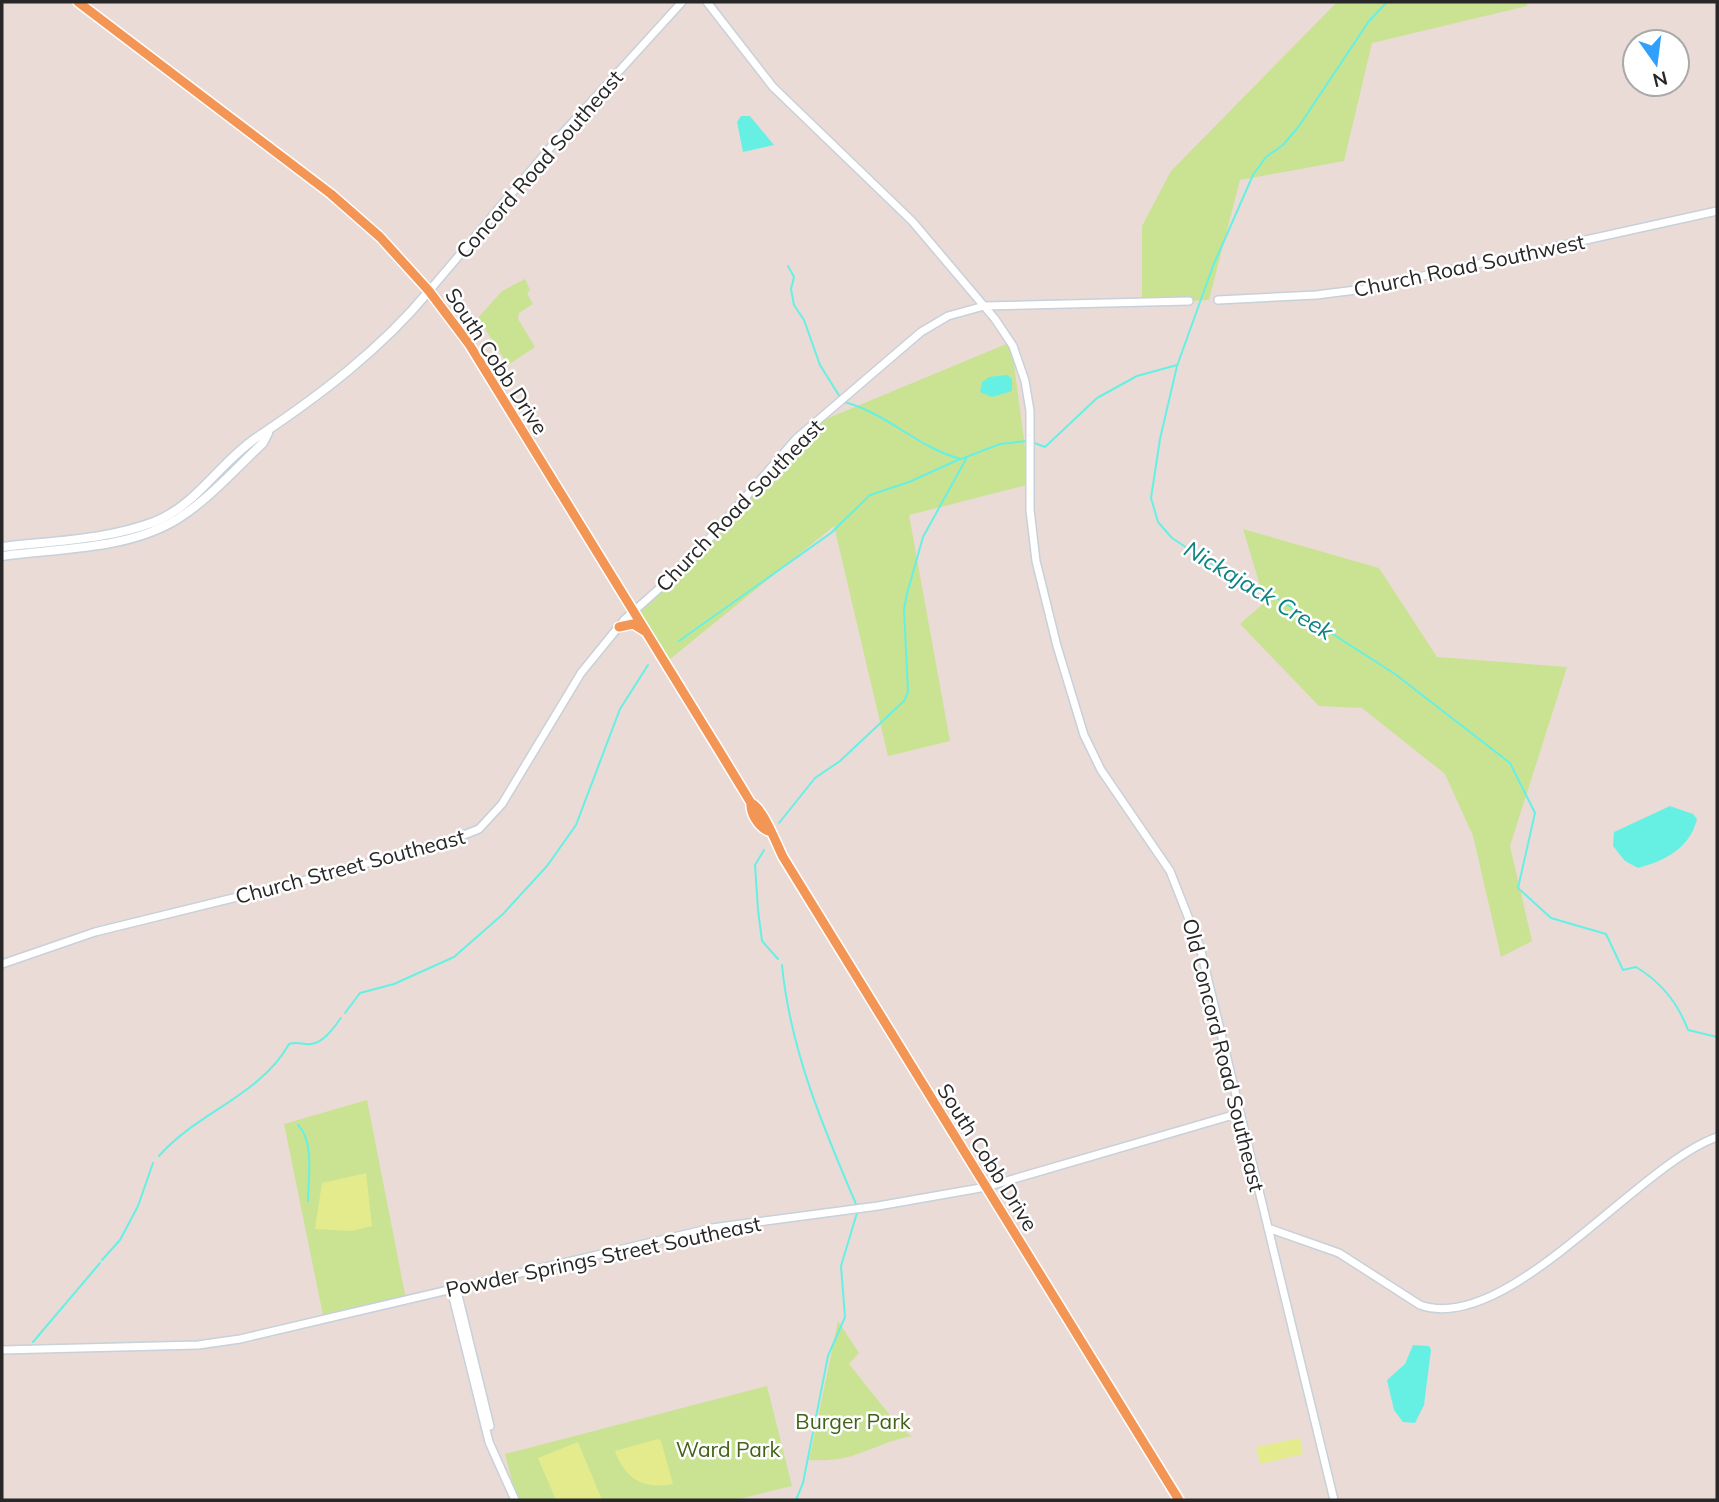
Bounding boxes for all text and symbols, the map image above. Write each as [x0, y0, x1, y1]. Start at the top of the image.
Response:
north arrow [1621, 28, 1691, 98]
street label: Concord Road Southeast [450, 64, 628, 264]
text: N [1650, 66, 1670, 93]
street label: Church Road Southwest [1351, 228, 1587, 302]
street label: South Cobb Drive [440, 283, 554, 439]
street label: Church Road Southeast [650, 413, 828, 597]
water label: Nickajack Creek [1179, 534, 1340, 647]
street label: Church Street Southeast [232, 823, 468, 909]
street label: Old Concord Road Southeast [1177, 916, 1271, 1194]
street label: South Cobb Drive [932, 1078, 1044, 1236]
street label: Powder Springs Street Southeast [443, 1210, 763, 1302]
park label: Burger Park [795, 1408, 911, 1434]
park label: Ward Park [676, 1436, 780, 1462]

